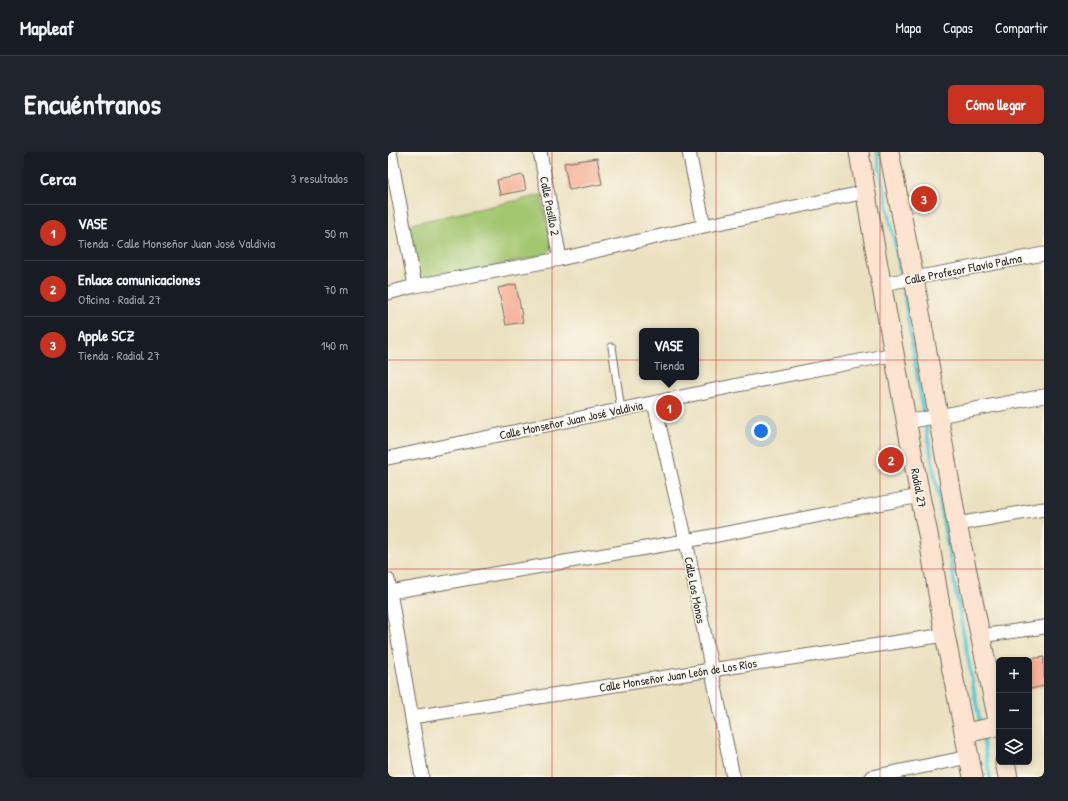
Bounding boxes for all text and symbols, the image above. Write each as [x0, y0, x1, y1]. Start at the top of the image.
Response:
text: Mapleaf [20, 15, 74, 41]
text: Mapa [896, 18, 921, 37]
text: Capas [943, 18, 973, 37]
text: Compartir [995, 18, 1048, 37]
text: Encuéntranos [24, 85, 161, 123]
button: Cómo llegar [948, 85, 1044, 124]
text: Cerca [40, 167, 76, 190]
text: 3 resultados [290, 169, 348, 187]
street label: Calle Pasillo 2 [536, 175, 564, 238]
pin: 3 [911, 184, 937, 214]
text: VASE [78, 213, 107, 234]
text: 1 [51, 224, 55, 242]
text: 50 m [325, 224, 348, 242]
text: Tienda · Calle Monseñor Juan José Valdivia [78, 234, 275, 252]
street label: Calle Profesor Flavio Palma [903, 249, 1023, 289]
text: Enlace comunicaciones [78, 269, 200, 290]
text: 2 [50, 280, 56, 298]
text: 70 m [324, 280, 348, 298]
text: Oficina · Radial 27 [78, 290, 161, 308]
text: Apple SCZ [78, 325, 134, 346]
popup [639, 328, 699, 380]
text: VASE [654, 335, 683, 356]
text: 3 [50, 336, 56, 354]
text: 140 m [321, 336, 348, 354]
text: Tienda · Radial 27 [78, 346, 160, 364]
text: Tienda [654, 356, 684, 374]
pin: 1 [656, 393, 682, 423]
street label: Calle Monseñor Juan José Valdivia [498, 396, 645, 444]
your location [751, 421, 771, 441]
pin: 2 [878, 445, 904, 475]
street label: Radial 27 [907, 467, 931, 509]
street label: Calle Los Monos [680, 555, 710, 625]
street label: Calle Monseñor Juan León de Los Ríos [598, 654, 758, 696]
map controls [996, 657, 1032, 765]
button: + [996, 657, 1032, 693]
button: − [996, 693, 1032, 729]
button: layers [996, 729, 1032, 765]

